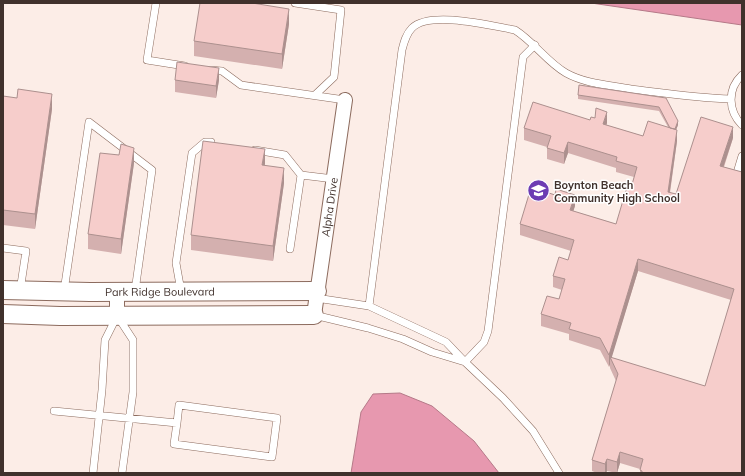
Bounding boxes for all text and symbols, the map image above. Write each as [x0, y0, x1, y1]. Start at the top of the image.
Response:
street label: Alpha Drive [318, 176, 341, 238]
school or university icon: Boynton Beach Community High School [526, 178, 552, 204]
place label: Boynton Beach Community High School [554, 178, 680, 205]
street label: Park Ridge Boulevard [105, 284, 215, 299]

